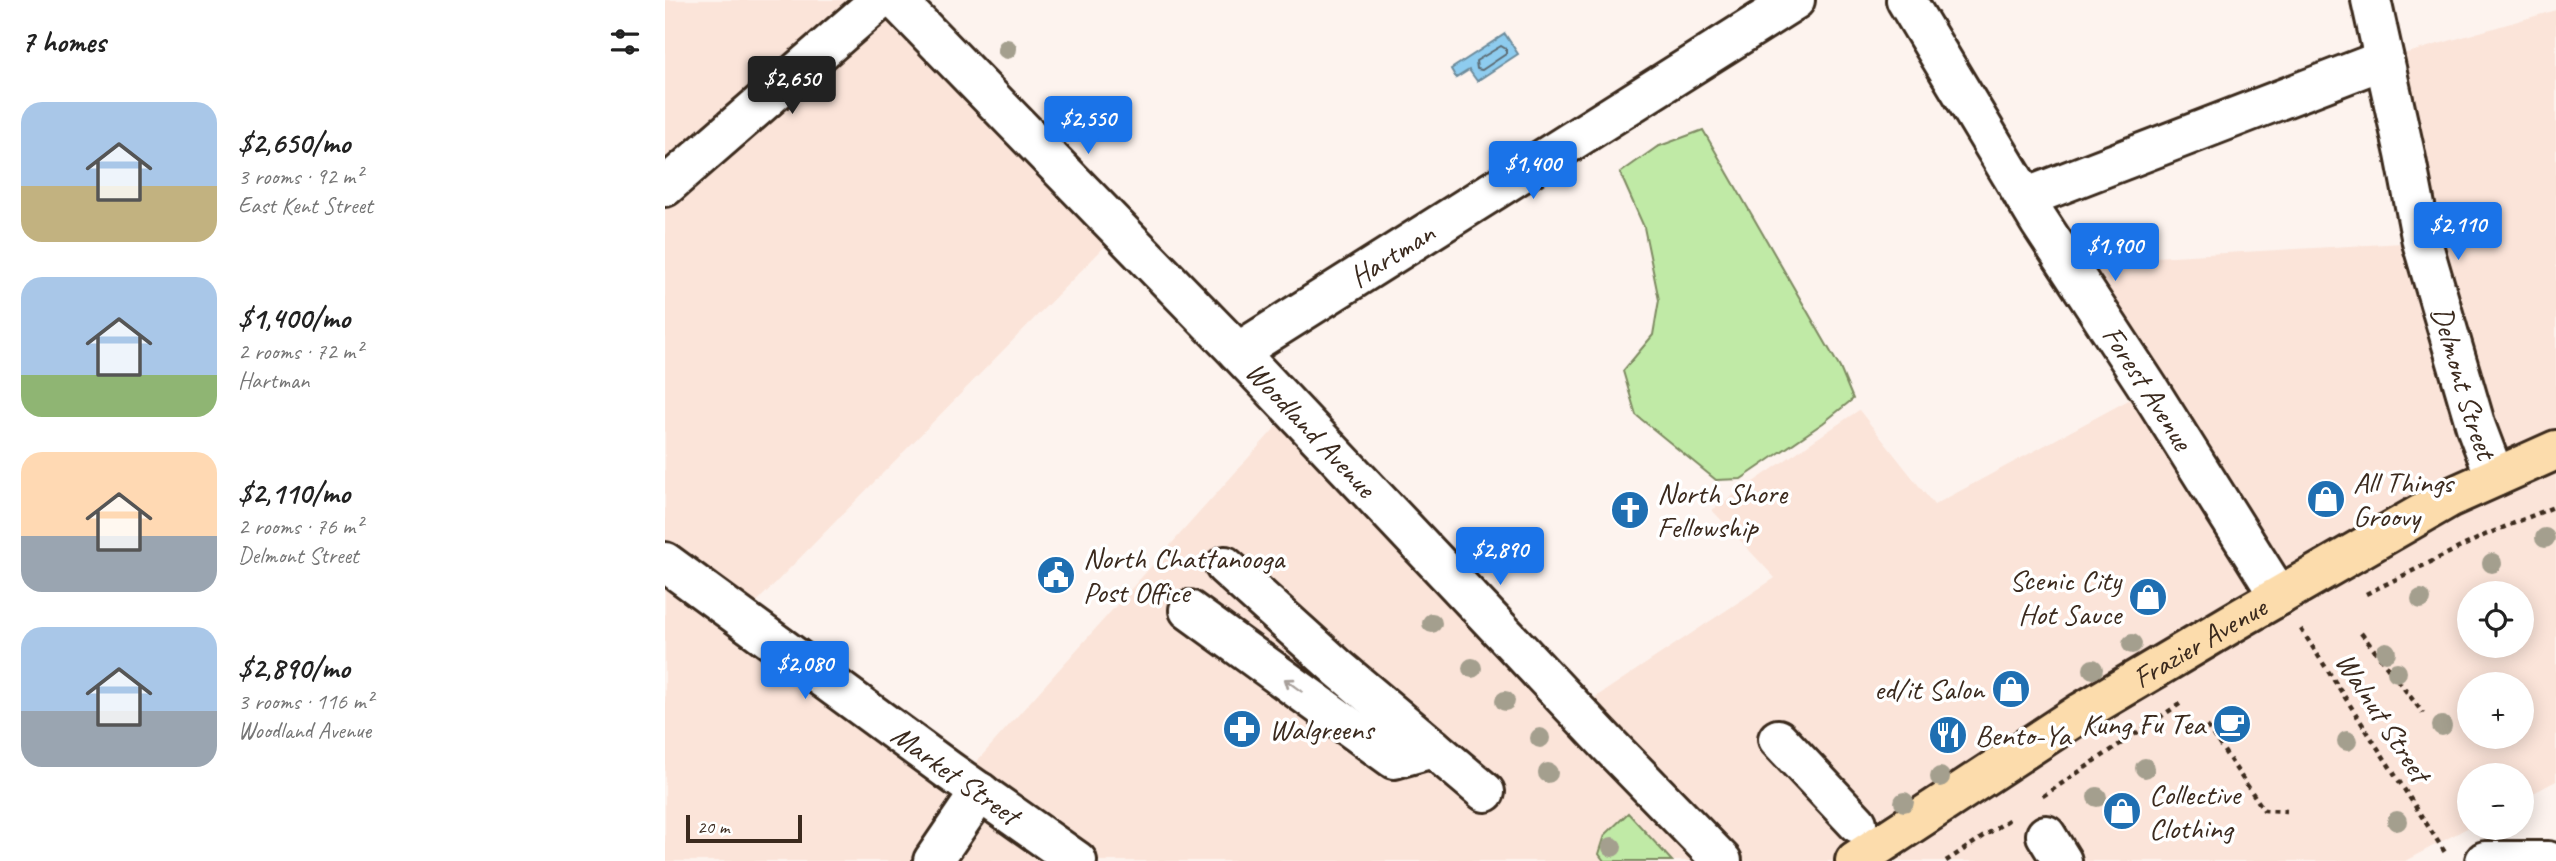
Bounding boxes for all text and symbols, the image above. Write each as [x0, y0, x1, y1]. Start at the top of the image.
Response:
text: 7 homes [21, 23, 106, 61]
icon: filters [606, 23, 644, 61]
pin: $2,650 [735, 57, 849, 116]
text: $2,650 [764, 64, 820, 93]
pin: $2,550 [1031, 96, 1145, 156]
text: $2,550 [1060, 104, 1116, 133]
text: $2,650/mo [238, 124, 350, 162]
icon: home [77, 130, 161, 214]
pin: $1,400 [1476, 142, 1590, 201]
text: $1,400 [1505, 149, 1561, 178]
text: 3 rooms · 92 m² [238, 162, 362, 191]
text: East Kent Street [238, 191, 373, 220]
pin: $2,110 [2401, 202, 2515, 262]
text: $2,110 [2430, 210, 2486, 239]
street label: Hartman [1342, 213, 1443, 296]
pin: $1,900 [2058, 224, 2172, 283]
text: $1,900 [2087, 231, 2143, 260]
text: $1,400/mo [238, 299, 350, 337]
street label: Delmont Street [2423, 302, 2506, 467]
icon: home [77, 305, 161, 389]
street label: Forest Avenue [2094, 318, 2203, 459]
text: 2 rooms · 72 m² [238, 337, 362, 366]
street label: Woodland Avenue [1237, 353, 1386, 507]
text: Hartman [238, 366, 309, 395]
place label: All Things Groovy [2353, 463, 2456, 535]
text: $2,110/mo [238, 474, 350, 512]
place label: North Shore Fellowship [1657, 474, 1789, 546]
shop icon: All Things Groovy [2305, 478, 2347, 520]
icon: home [77, 480, 161, 564]
church icon: North Shore Fellowship [1609, 489, 1651, 531]
text: 2 rooms · 76 m² [238, 512, 362, 541]
pin: $2,890 [1443, 528, 1557, 587]
text: $2,890 [1472, 535, 1528, 564]
place label: North Chattanooga Post Office [1083, 539, 1286, 611]
text: Delmont Street [238, 541, 358, 570]
public building icon: North Chattanooga Post Office [1035, 554, 1077, 596]
place label: Scenic City Hot Sauce [2009, 561, 2123, 633]
shop icon: Scenic City Hot Sauce [2127, 576, 2169, 618]
map controls [2457, 581, 2534, 840]
button: locate [2457, 581, 2534, 658]
street label: Frazier Avenue [2126, 587, 2275, 697]
pin: $2,080 [748, 642, 862, 701]
street label: Walnut Street [2327, 645, 2441, 792]
text: $2,890/mo [238, 649, 350, 687]
text: $2,080 [777, 649, 833, 678]
icon: home [77, 655, 161, 739]
shop icon: ed/it Salon [1990, 668, 2032, 710]
place label: ed/it Salon [1874, 670, 1985, 708]
button: + [2457, 672, 2534, 749]
one-way arrow [1284, 678, 1302, 693]
text: 3 rooms · 116 m² [238, 687, 373, 716]
cafe icon: Kung Fu Tea [2211, 703, 2253, 745]
place label: Kung Fu Tea [2082, 705, 2207, 743]
pharmacy icon: Walgreens [1221, 708, 1263, 750]
place label: Walgreens [1269, 710, 1376, 748]
restaurant icon: Bento-Ya [1927, 714, 1969, 756]
text: Woodland Avenue [238, 716, 371, 745]
street label: Market Street [884, 716, 1030, 836]
place label: Bento-Ya [1975, 716, 2072, 754]
button: − [2457, 763, 2534, 840]
place label: Collective Clothing [2149, 775, 2242, 847]
shop icon: Collective Clothing [2101, 790, 2143, 832]
scale bar [686, 812, 801, 844]
text: 20 m [697, 815, 729, 839]

